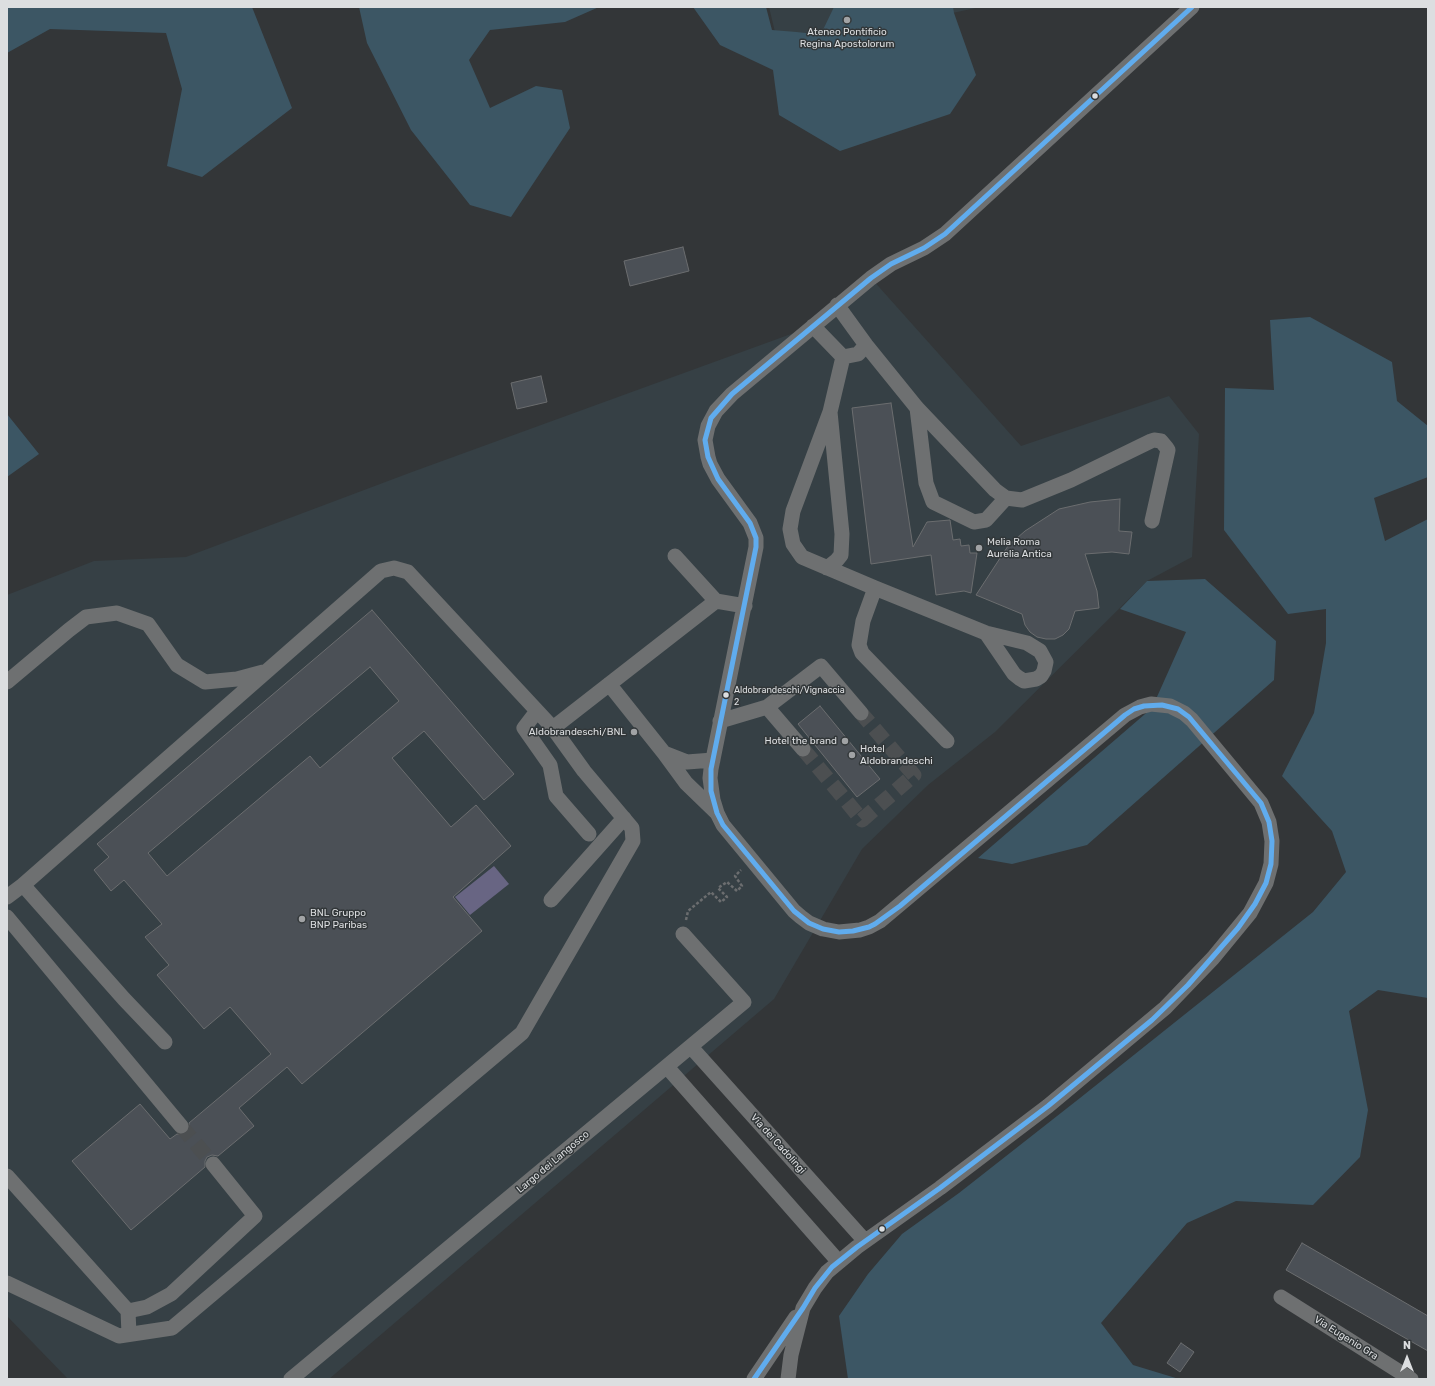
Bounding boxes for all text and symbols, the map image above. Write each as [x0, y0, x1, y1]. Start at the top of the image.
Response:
marker: Ateneo Pontificio Regina Apostolorum [842, 15, 852, 25]
place label: Ateneo Pontificio Regina Apostolorum [800, 26, 894, 50]
unlabelled marker [1090, 91, 1100, 101]
place label: Melia Roma Aurelia Antica [987, 536, 1052, 560]
marker: Melia Roma Aurelia Antica [974, 543, 984, 553]
place label: Aldobrandeschi/Vignaccia 2 [734, 685, 845, 706]
marker: Aldobrandeschi/Vignaccia 2 [721, 690, 731, 700]
place label: Aldobrandeschi/BNL [529, 726, 626, 738]
marker: Aldobrandeschi/BNL [629, 727, 639, 737]
place label: Hotel the brand [765, 735, 837, 747]
marker: Hotel the brand [840, 736, 850, 746]
place label: Hotel Aldobrandeschi [860, 743, 933, 766]
marker: Hotel Aldobrandeschi [847, 750, 857, 760]
place label: BNL Gruppo BNP Paribas [310, 907, 367, 930]
marker: BNL Gruppo BNP Paribas [297, 914, 307, 924]
street label: Via dei Cadolingi [748, 1112, 808, 1176]
street label: Largo dei Langosco [514, 1128, 592, 1196]
unlabelled marker [877, 1224, 887, 1234]
street label: Via Eugenio Gra [1312, 1314, 1380, 1362]
north arrow [1387, 1338, 1427, 1378]
text: N [1403, 1339, 1411, 1352]

